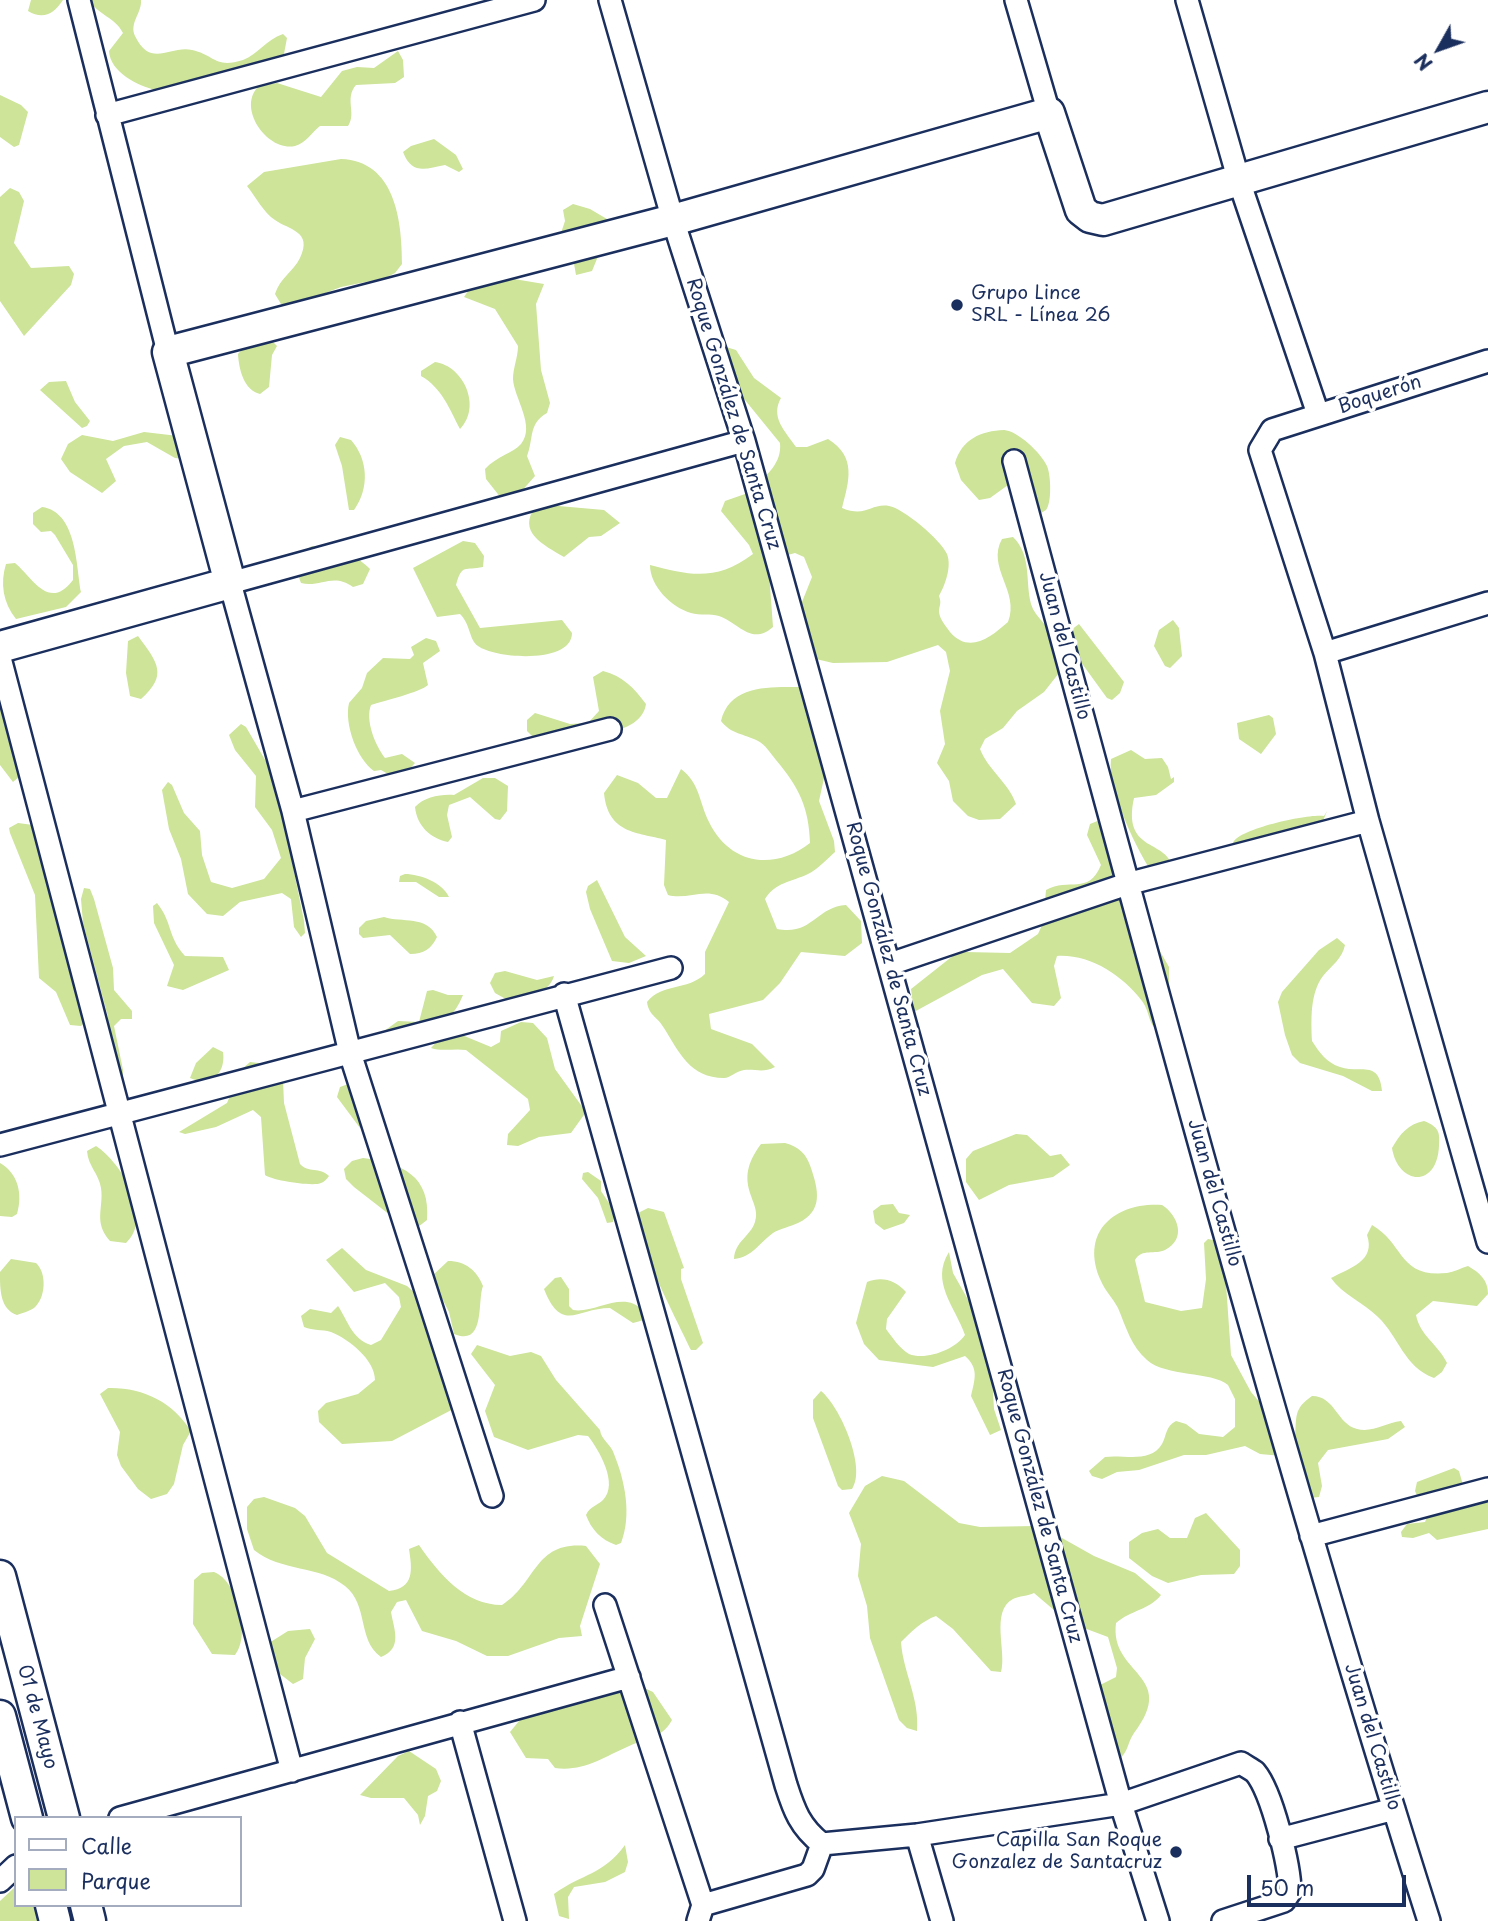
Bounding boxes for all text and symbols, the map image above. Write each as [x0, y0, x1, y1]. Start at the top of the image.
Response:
north arrow [1404, 14, 1474, 84]
text: N [1407, 48, 1438, 77]
street label: Roque González de Santa Cruz [681, 276, 785, 552]
place label: Grupo Lince SRL - Línea 26 [971, 283, 1111, 327]
marker: Grupo Lince SRL - Línea 26 [949, 297, 965, 313]
street label: Boquerón [1335, 371, 1425, 419]
street label: Juan del Castillo [1033, 569, 1095, 723]
street label: Roque González de Santa Cruz [840, 820, 936, 1098]
street label: Juan del Castillo [1182, 1117, 1246, 1269]
street label: Roque González de Santa Cruz [991, 1367, 1087, 1645]
street label: Juan del Castillo [1339, 1661, 1405, 1813]
street label: 01 de Mayo [12, 1662, 62, 1772]
legend [14, 1816, 242, 1907]
text: Calle [81, 1829, 132, 1861]
place label: Capilla San Roque Gonzalez de Santacruz [951, 1830, 1162, 1874]
marker: Capilla San Roque Gonzalez de Santacruz [1168, 1844, 1184, 1860]
scale bar [1250, 1862, 1409, 1906]
text: Parque [81, 1864, 151, 1896]
text: 50 m [1260, 1871, 1314, 1903]

